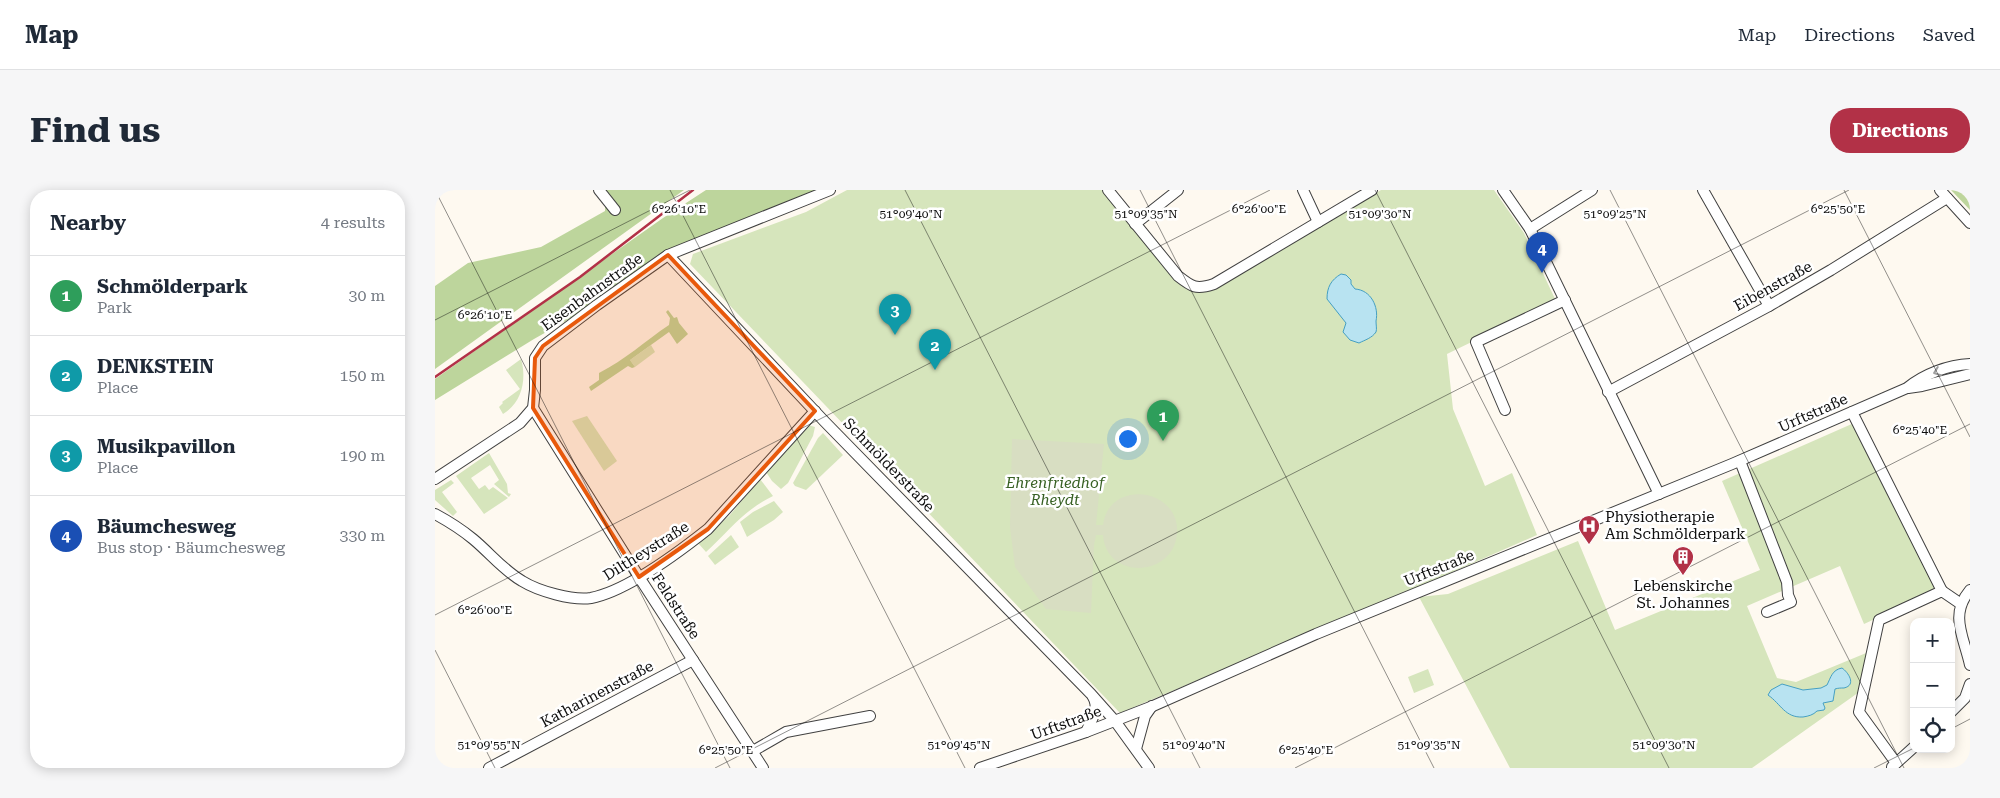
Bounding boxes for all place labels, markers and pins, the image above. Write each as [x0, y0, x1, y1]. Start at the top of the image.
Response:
pin: 4 [1526, 232, 1558, 273]
pin: 3 [879, 294, 911, 335]
pin: 2 [919, 329, 951, 370]
pin: 1 [1147, 400, 1179, 441]
place label: Physiotherapie Am Schmölderpark [1605, 508, 1746, 543]
hospital icon: Physiotherapie Am Schmölderpark [1577, 514, 1601, 545]
building icon: Lebenskirche St. Johannes [1671, 545, 1695, 576]
place label: Lebenskirche St. Johannes [1634, 577, 1732, 612]

